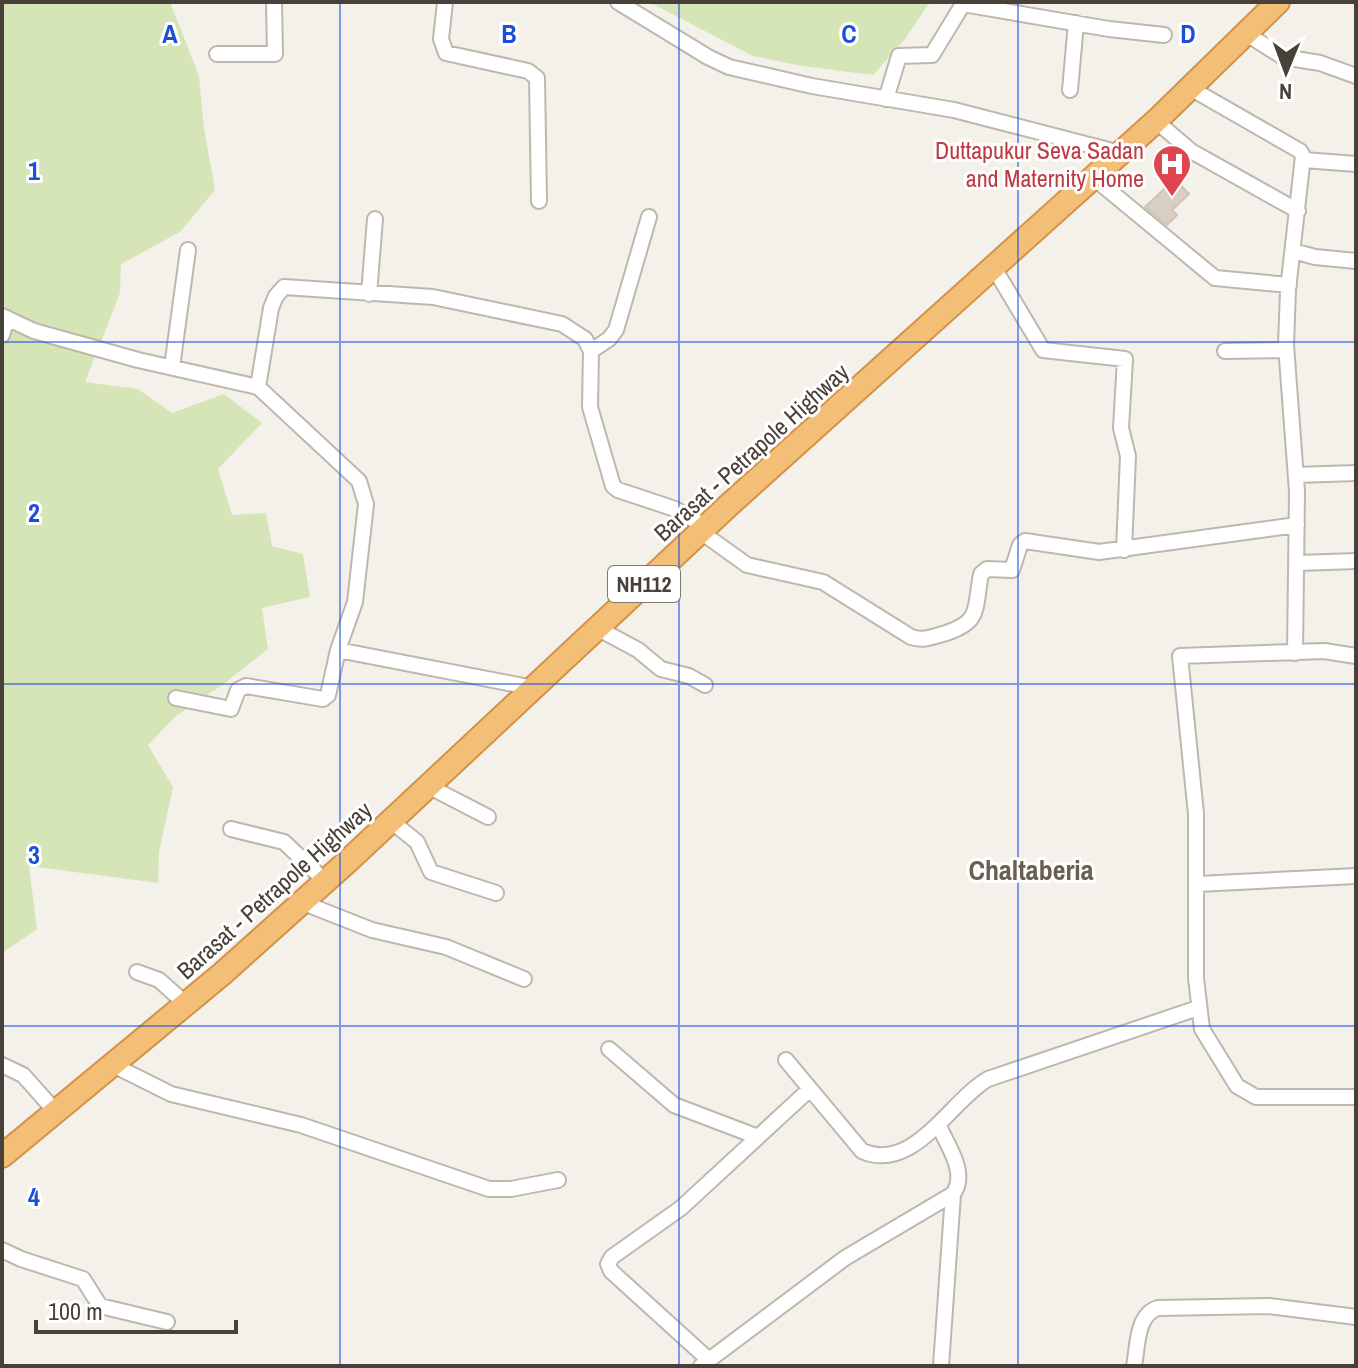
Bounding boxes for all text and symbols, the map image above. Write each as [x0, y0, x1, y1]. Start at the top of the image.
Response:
text: A [162, 16, 178, 51]
text: B [501, 16, 517, 51]
text: C [841, 16, 857, 51]
text: D [1180, 16, 1196, 51]
north arrow [1246, 32, 1326, 112]
text: N [1279, 77, 1292, 107]
place label: Duttapukur Seva Sadan and Maternity Home [935, 134, 1144, 194]
hospital icon: Duttapukur Seva Sadan and Maternity Home [1151, 143, 1193, 198]
text: 1 [28, 153, 40, 188]
street label: Barasat - Petrapole Highway [647, 356, 855, 548]
text: 2 [28, 495, 40, 530]
road number: NH112 [608, 566, 680, 602]
street label: Barasat - Petrapole Highway [170, 794, 378, 986]
text: 3 [28, 837, 40, 872]
district label: Chaltaberia [968, 851, 1094, 889]
text: 4 [28, 1179, 40, 1214]
scale bar [36, 1284, 236, 1334]
text: 100 m [48, 1295, 103, 1327]

